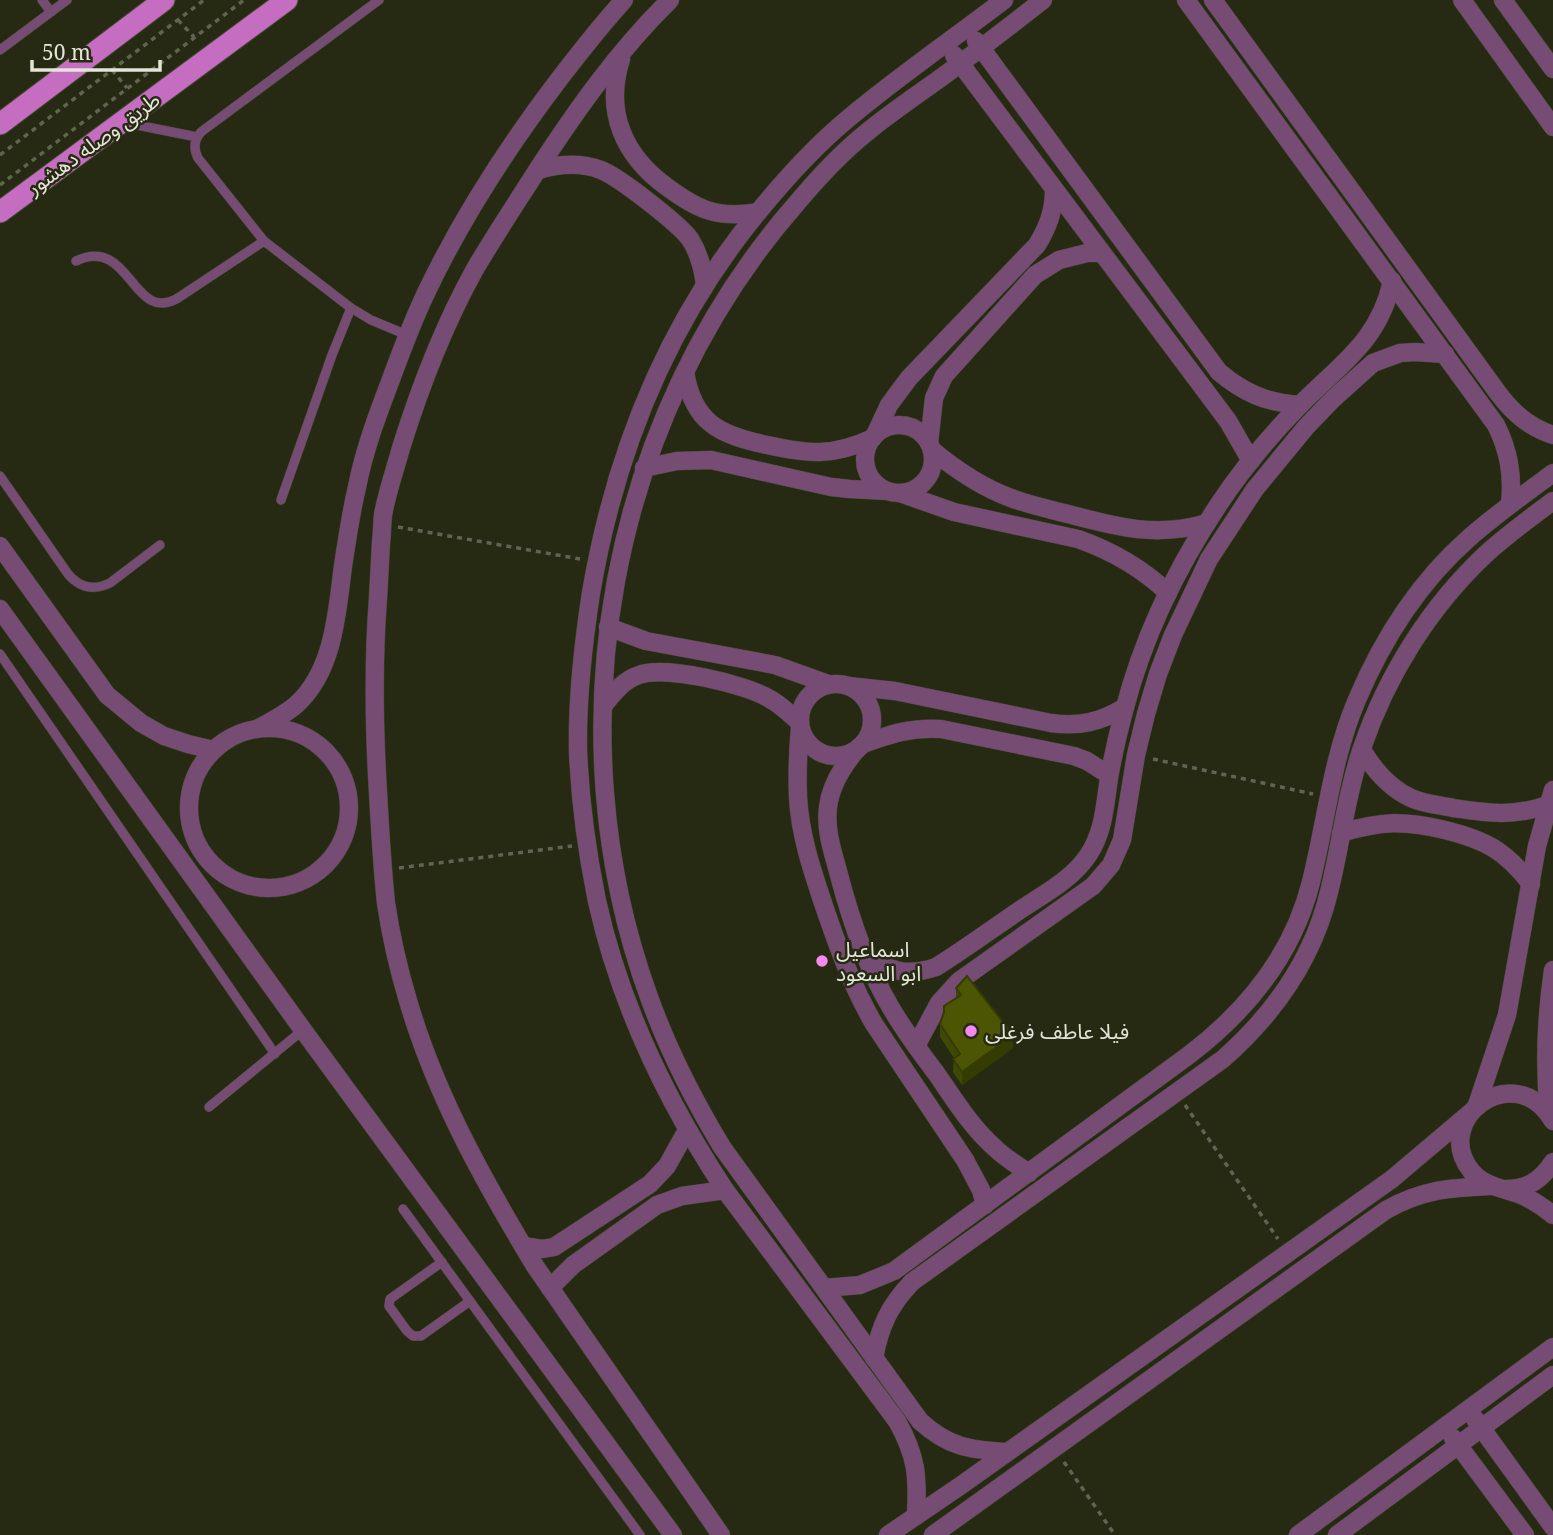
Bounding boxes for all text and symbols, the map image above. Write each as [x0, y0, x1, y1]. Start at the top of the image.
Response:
scale bar [32, 28, 159, 72]
text: 50 m [42, 38, 91, 66]
street label: طريق وصله دهشور [20, 85, 165, 201]
place label: اسماعيل ابو السعود [836, 935, 921, 987]
marker: اسماعيل ابو السعود [814, 953, 830, 969]
place label: فيلا عاطف فرغلى [985, 1017, 1129, 1045]
marker: فيلا عاطف فرغلى [963, 1023, 979, 1039]

